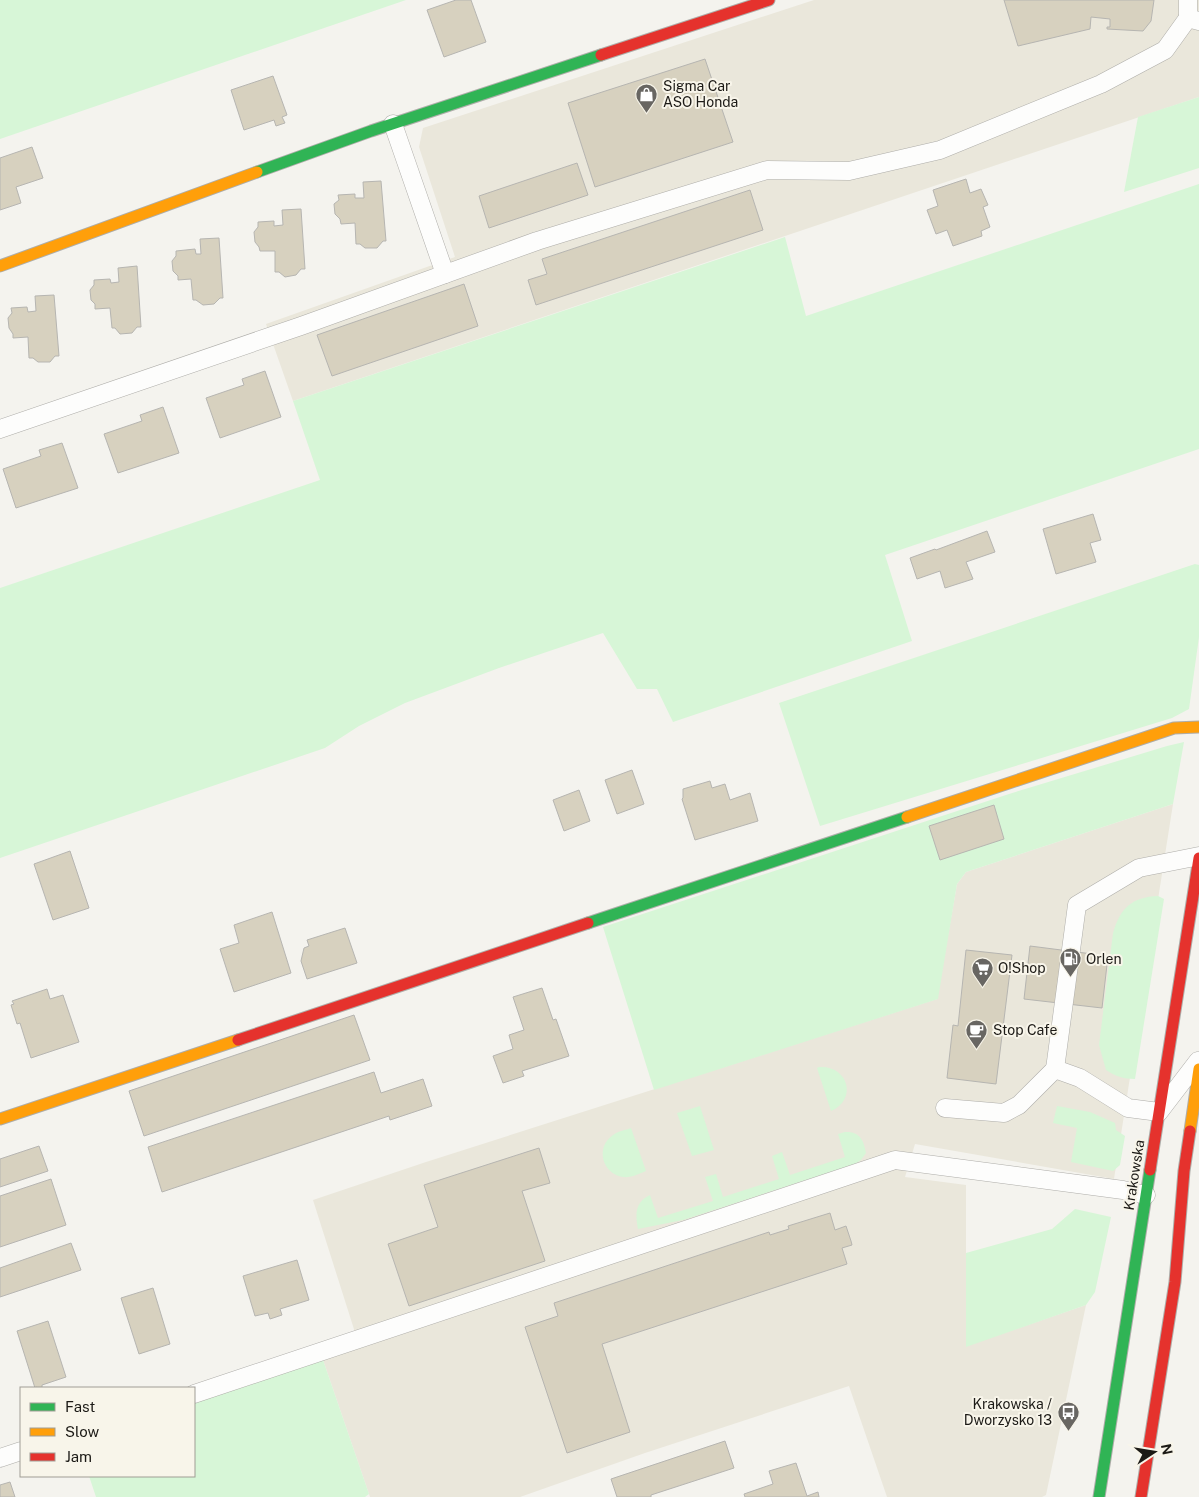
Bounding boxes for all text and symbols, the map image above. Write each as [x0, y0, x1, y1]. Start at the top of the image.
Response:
place label: Sigma Car ASO Honda [663, 78, 738, 110]
shop icon: Sigma Car ASO Honda [635, 82, 659, 113]
fuel station icon: Orlen [1058, 947, 1082, 978]
place label: Orlen [1086, 951, 1122, 967]
supermarket icon: O!Shop [970, 956, 994, 987]
place label: O!Shop [998, 960, 1046, 976]
cafe icon: Stop Cafe [965, 1018, 989, 1049]
place label: Stop Cafe [993, 1022, 1057, 1038]
street label: Krakowska [1121, 1139, 1147, 1211]
legend [20, 1387, 195, 1477]
place label: Krakowska / Dworzysko 13 [964, 1396, 1052, 1428]
text: Fast [65, 1398, 95, 1415]
bus stop icon: Krakowska / Dworzysko 13 [1056, 1400, 1080, 1431]
text: Slow [65, 1423, 100, 1440]
north arrow [1129, 1427, 1179, 1477]
text: N [1158, 1442, 1176, 1456]
text: Jam [65, 1448, 92, 1465]

